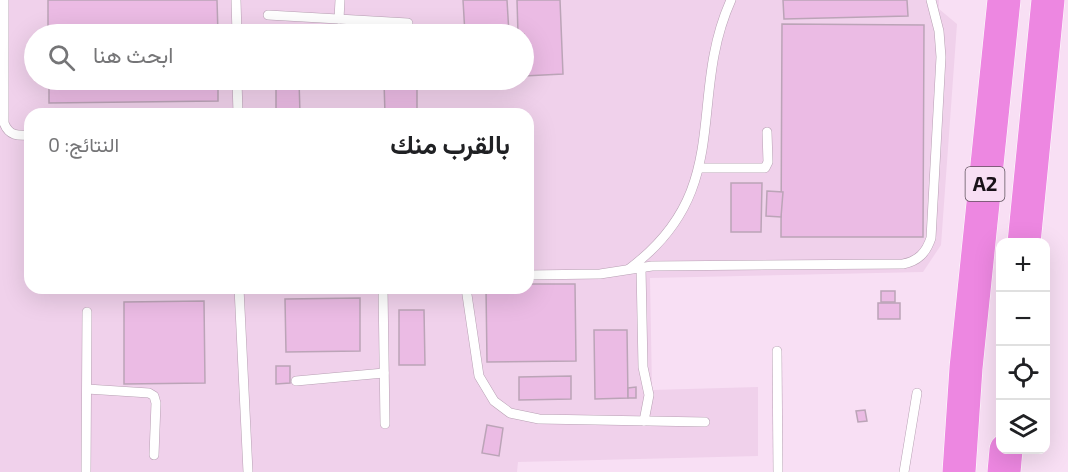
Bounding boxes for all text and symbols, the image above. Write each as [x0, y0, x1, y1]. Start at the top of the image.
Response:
search box [24, 24, 534, 90]
icon: search [45, 41, 78, 74]
text: ابحث هنا [93, 41, 173, 67]
text: بالقرب منك [390, 128, 510, 159]
text: النتائج: 0 [48, 132, 119, 156]
road number: A2 [966, 167, 1004, 201]
map controls [996, 238, 1050, 454]
button: + [996, 238, 1050, 292]
button: − [996, 292, 1050, 346]
button: locate [996, 346, 1050, 400]
button: layers [996, 400, 1050, 454]

